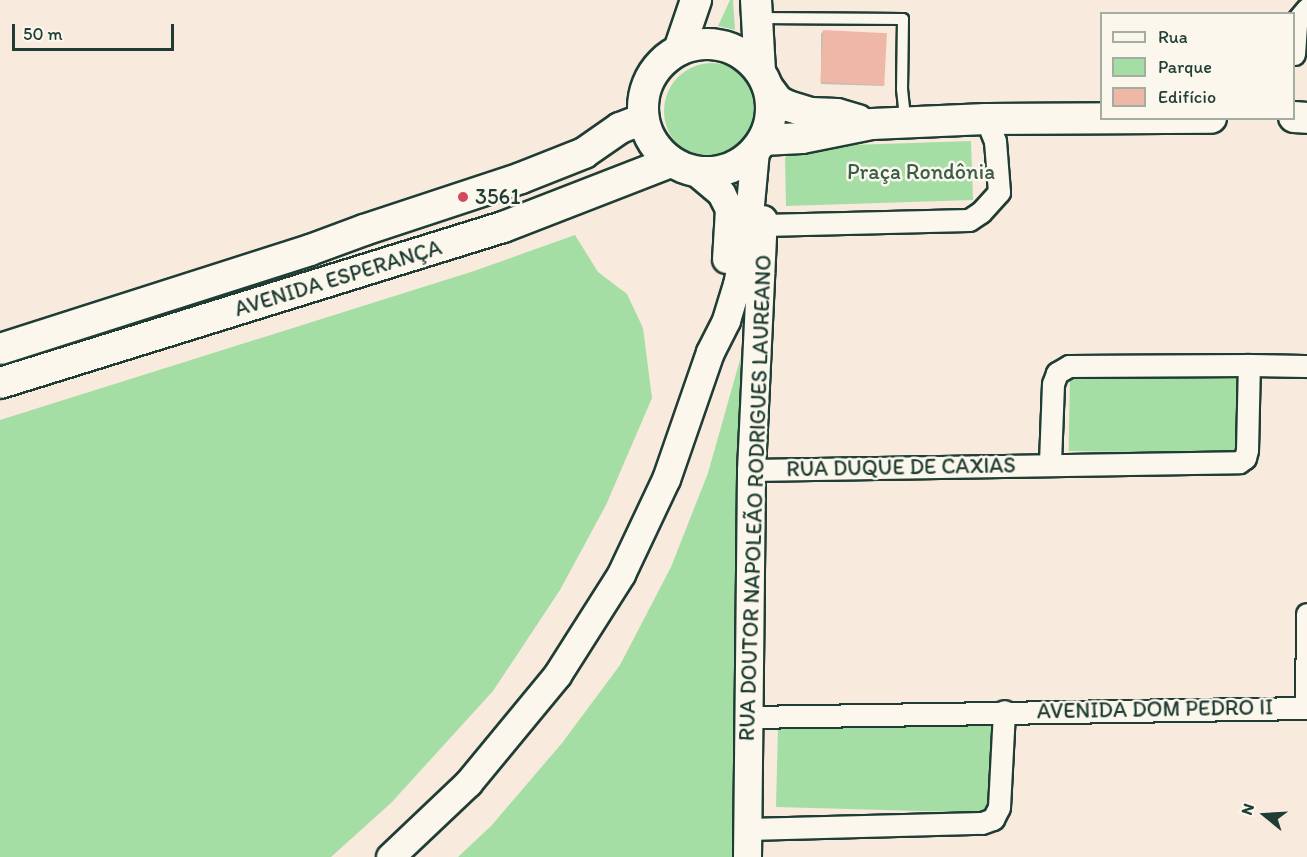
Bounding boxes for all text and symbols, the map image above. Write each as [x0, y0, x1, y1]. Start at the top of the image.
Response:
scale bar [15, 12, 177, 50]
legend [1100, 12, 1295, 120]
text: 50 m [23, 23, 63, 45]
text: Rua [1158, 26, 1188, 48]
text: Parque [1158, 56, 1212, 78]
text: Edifício [1158, 86, 1216, 108]
park label: Praça Rondônia [847, 159, 995, 185]
place label: 3561 [475, 184, 520, 210]
marker: 3561 [456, 190, 470, 204]
street label: AVENIDA ESPERANÇA [231, 234, 445, 322]
street label: RUA DOUTOR NAPOLEÃO RODRIGUES LAUREANO [733, 255, 777, 741]
street label: RUA DUQUE DE CAXIAS [786, 452, 1016, 482]
street label: AVENIDA DOM PEDRO II [1037, 694, 1273, 724]
north arrow [1235, 785, 1295, 845]
text: N [1237, 801, 1258, 817]

